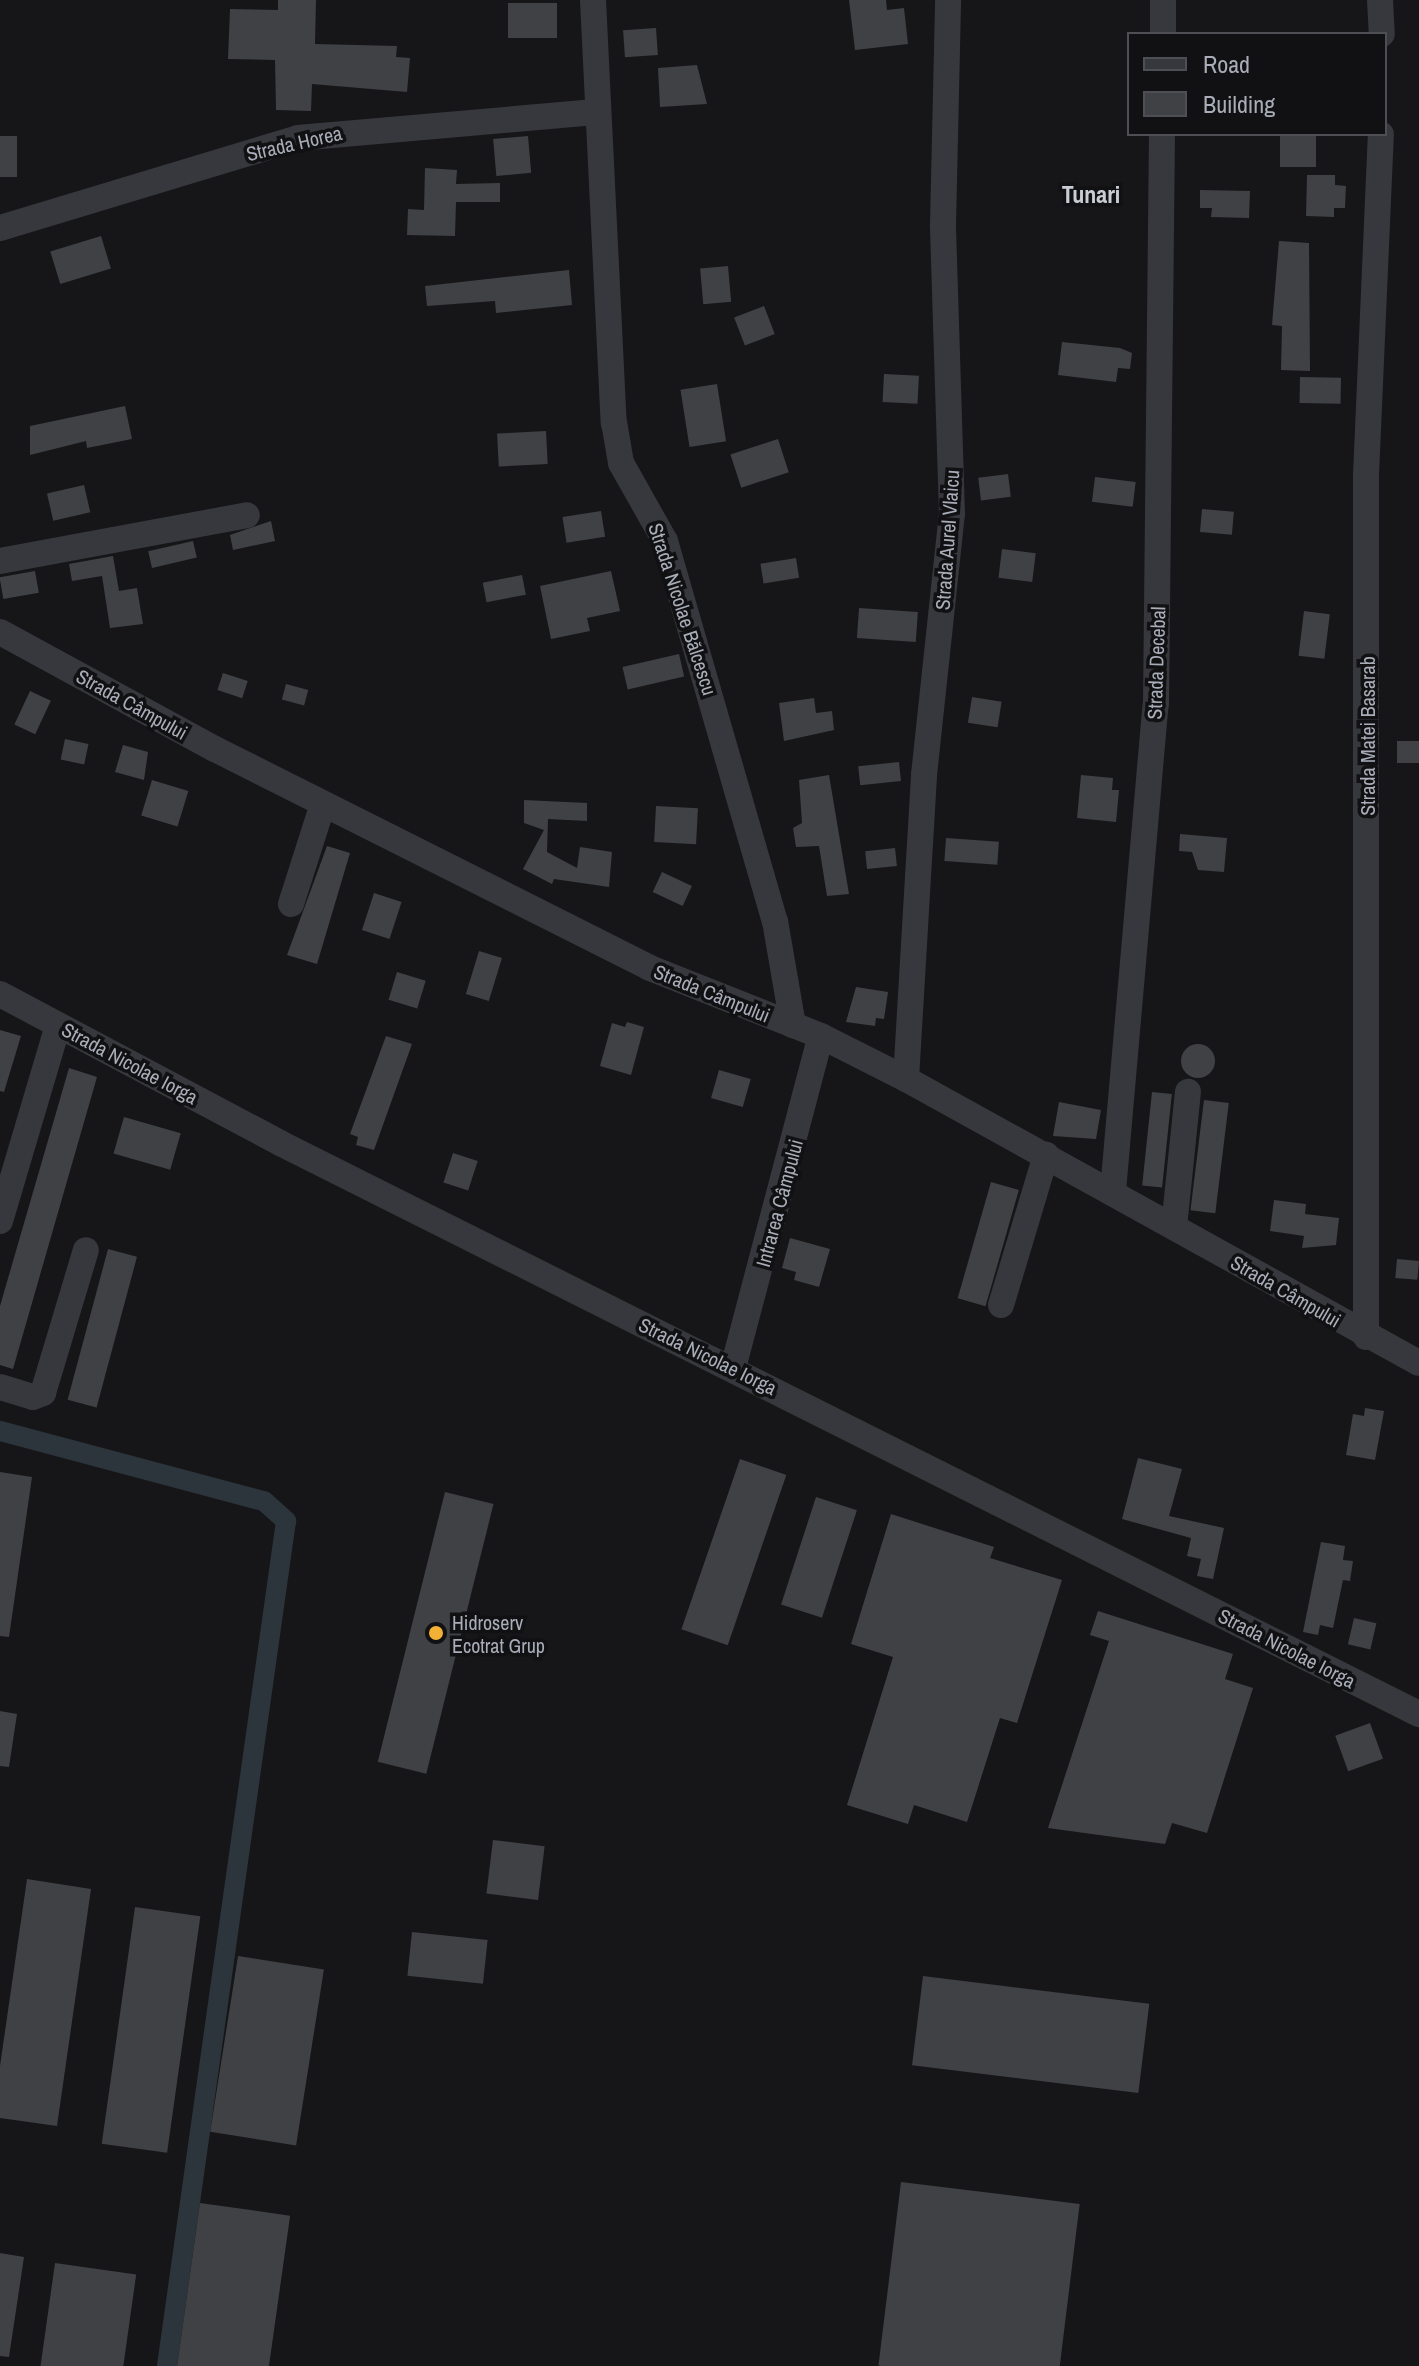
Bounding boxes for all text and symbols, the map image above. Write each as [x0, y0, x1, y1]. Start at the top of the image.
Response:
legend [1127, 32, 1387, 136]
text: Road [1203, 48, 1250, 80]
text: Building [1203, 88, 1275, 120]
street label: Strada Horea [244, 120, 344, 166]
district label: Tunari [1062, 181, 1120, 209]
street label: Strada Aurel Vlaicu [930, 469, 964, 611]
street label: Strada Nicolae Bălcescu [644, 520, 722, 698]
street label: Strada Decebal [1142, 606, 1170, 720]
street label: Strada Matei Basarab [1355, 656, 1379, 816]
street label: Strada Câmpului [72, 664, 192, 744]
street label: Strada Câmpului [650, 959, 774, 1027]
street label: Strada Nicolae Iorga [58, 1017, 202, 1109]
street label: Intrarea Câmpului [750, 1137, 808, 1269]
street label: Strada Câmpului [1227, 1250, 1345, 1332]
street label: Strada Nicolae Iorga [635, 1312, 781, 1400]
street label: Strada Nicolae Iorga [1215, 1603, 1359, 1693]
place label: Hidroserv Ecotrat Grup [452, 1610, 545, 1657]
marker: Hidroserv Ecotrat Grup [427, 1624, 445, 1642]

